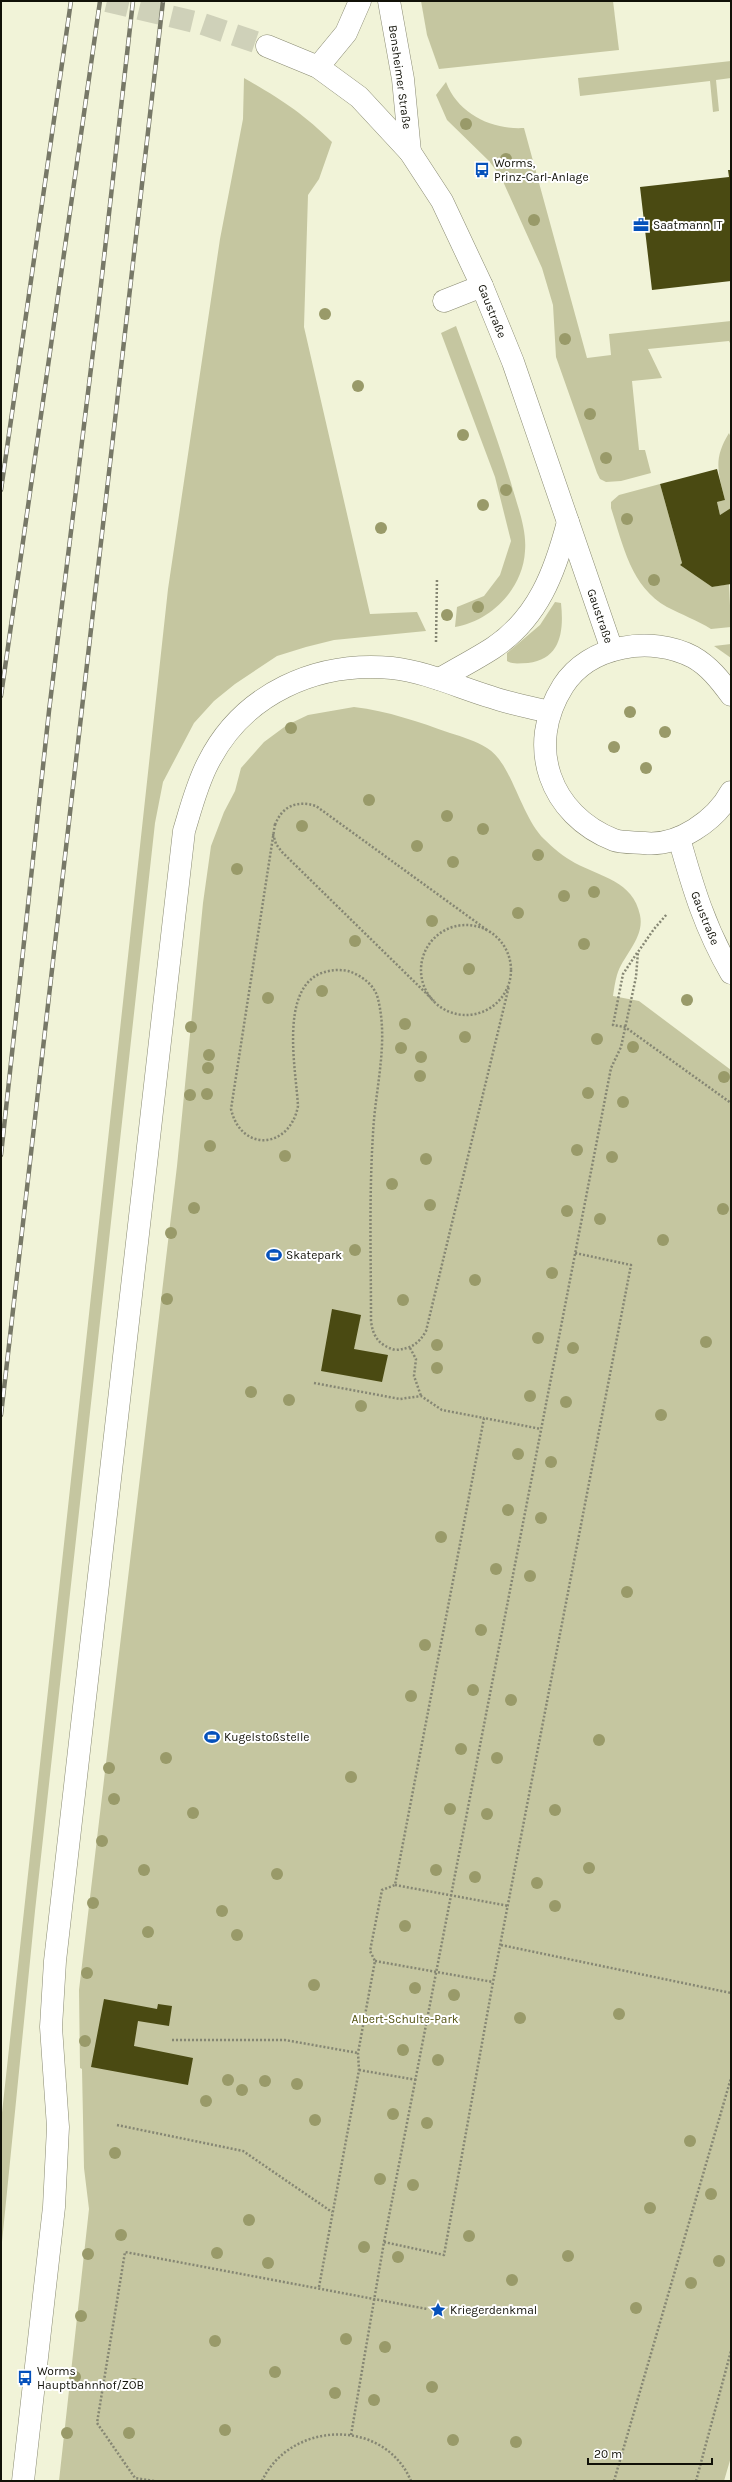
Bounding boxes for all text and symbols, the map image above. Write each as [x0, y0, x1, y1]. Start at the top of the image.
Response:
street label: Bensheimer Straße [386, 24, 414, 130]
place label: Worms, Prinz-Carl-Anlage [494, 156, 589, 184]
bus stop icon: Worms, Prinz-Carl-Anlage [473, 161, 491, 179]
office icon: Saatmann IT [632, 216, 650, 234]
place label: Saatmann IT [653, 218, 723, 232]
street label: Gaustraße [475, 282, 509, 340]
street label: Gaustraße [584, 587, 616, 645]
street label: Gaustraße [688, 889, 722, 947]
sports icon: Skatepark [265, 1246, 283, 1264]
place label: Skatepark [286, 1248, 342, 1262]
sports icon: Kugelstoßstelle [203, 1728, 221, 1746]
place label: Kugelstoßstelle [224, 1730, 309, 1744]
park label: Albert-Schulte-Park [351, 2012, 459, 2026]
place icon: Kriegerdenkmal [429, 2301, 447, 2319]
place label: Kriegerdenkmal [450, 2303, 537, 2317]
place label: Worms Hauptbahnhof/ZOB [37, 2364, 144, 2392]
bus stop icon: Worms Hauptbahnhof/ZOB [16, 2369, 34, 2387]
scale bar [588, 2440, 712, 2466]
text: 20 m [594, 2447, 622, 2461]

